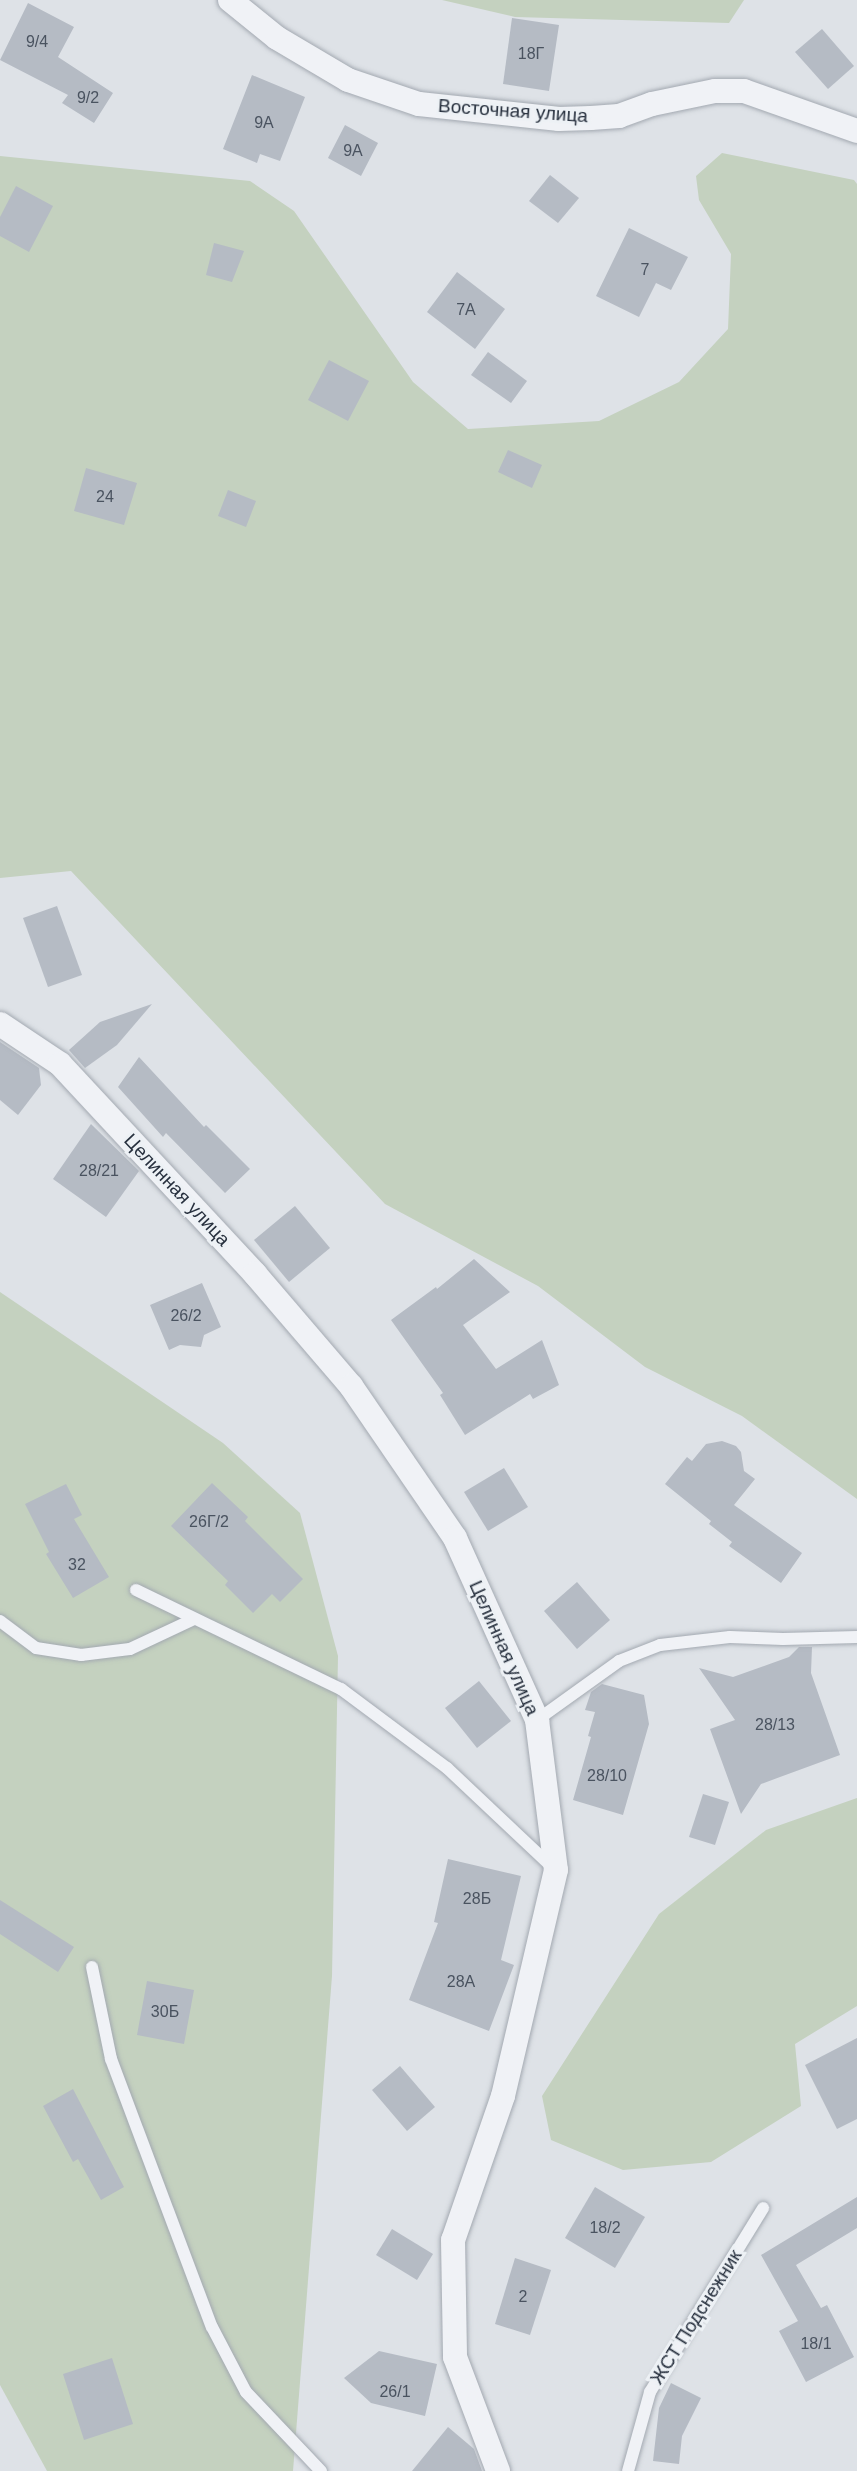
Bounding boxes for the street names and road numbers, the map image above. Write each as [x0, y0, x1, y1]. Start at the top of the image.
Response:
street label: Восточная улица [437, 94, 589, 128]
street label: Целинная улица [119, 1129, 235, 1251]
street label: Целинная улица [464, 1577, 544, 1719]
street label: ЖСТ Подснежник [645, 2245, 747, 2389]

